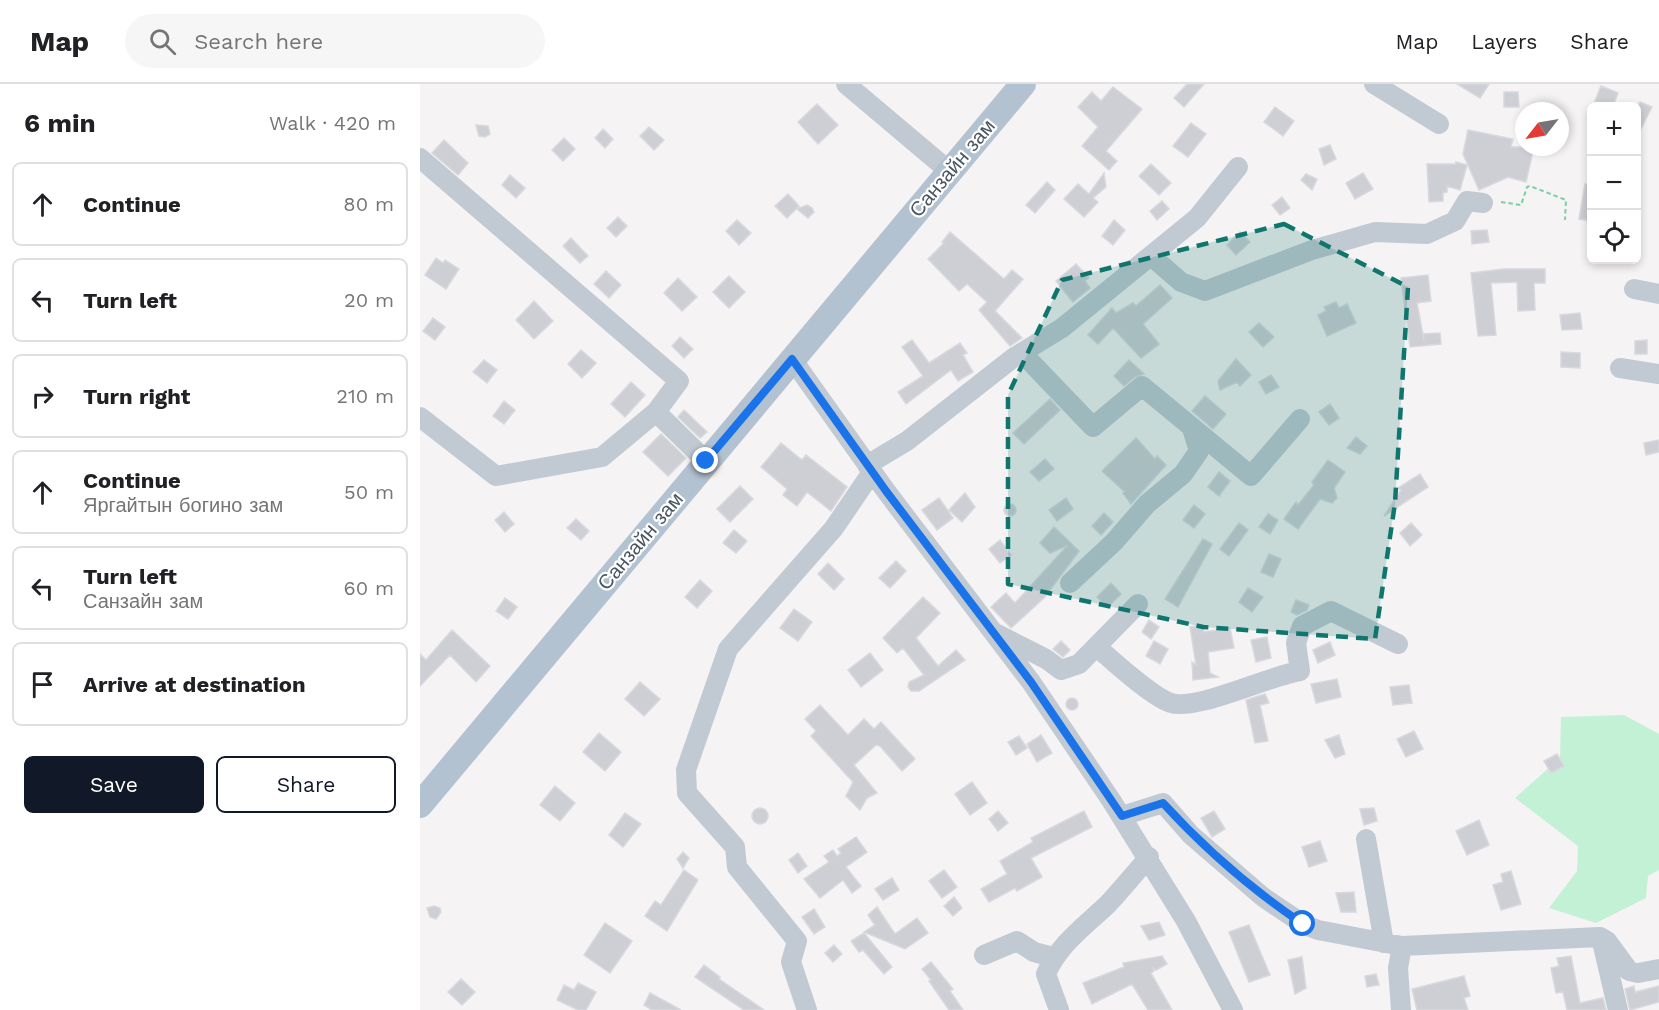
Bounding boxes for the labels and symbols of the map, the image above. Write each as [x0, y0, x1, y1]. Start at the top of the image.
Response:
north arrow [1515, 102, 1569, 156]
street label: Санзайн зам [904, 114, 1000, 222]
route end [692, 447, 718, 473]
street label: Санзайн зам [592, 487, 688, 595]
route start [1289, 910, 1315, 936]

